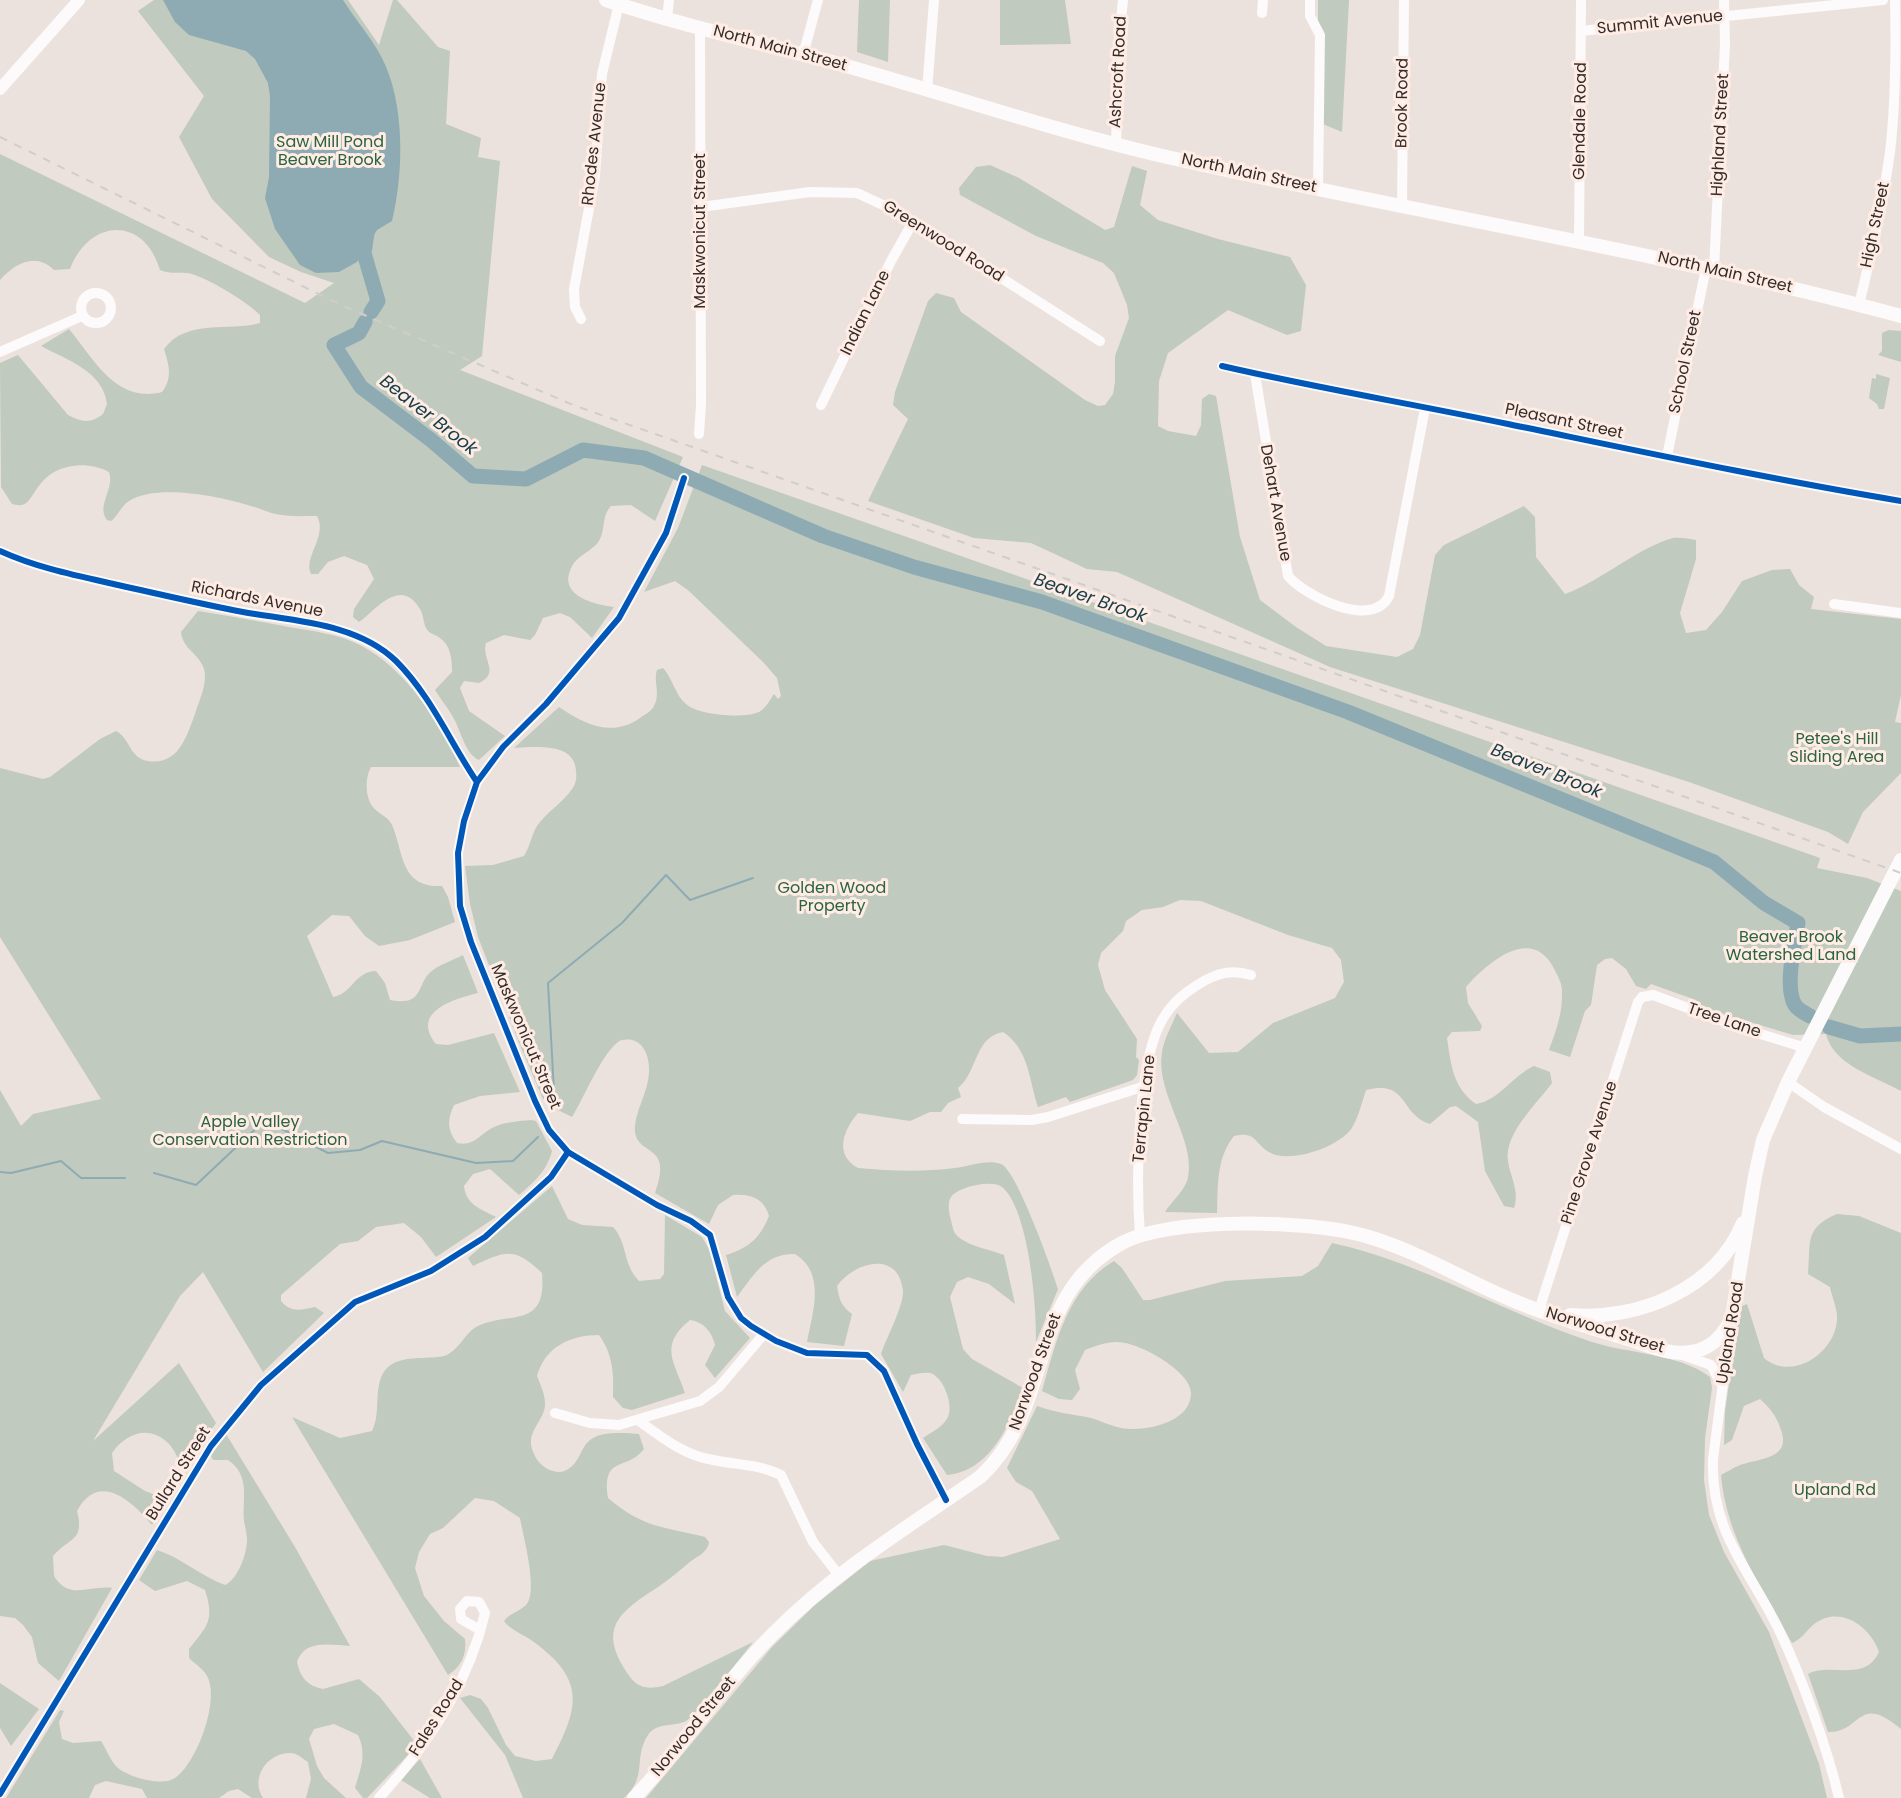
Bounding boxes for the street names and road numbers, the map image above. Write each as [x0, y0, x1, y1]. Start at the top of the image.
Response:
street label: Summit Avenue [1596, 7, 1724, 39]
street label: Ashcroft Road [1106, 15, 1132, 129]
street label: North Main Street [711, 22, 849, 76]
street label: Brook Road [1393, 58, 1413, 148]
street label: Glendale Road [1570, 62, 1592, 180]
street label: Highland Street [1708, 73, 1734, 197]
street label: Rhodes Avenue [579, 82, 611, 206]
street label: North Main Street [1180, 150, 1318, 198]
street label: Maskwonicut Street [691, 153, 711, 309]
street label: High Street [1858, 180, 1894, 270]
street label: Greenwood Road [879, 197, 1007, 287]
street label: North Main Street [1656, 248, 1794, 298]
street label: Indian Lane [837, 267, 895, 359]
street label: School Street [1666, 309, 1706, 415]
street label: Pleasant Street [1503, 400, 1625, 444]
street label: Dehart Avenue [1255, 443, 1295, 563]
street label: Richards Avenue [189, 578, 325, 622]
street label: Maskwonicut Street [486, 962, 564, 1112]
street label: Tree Lane [1685, 999, 1763, 1043]
street label: Terrapin Lane [1130, 1054, 1160, 1164]
street label: Pine Grove Avenue [1558, 1079, 1622, 1227]
street label: Upland Road [1713, 1280, 1749, 1386]
street label: Norwood Street [1543, 1304, 1667, 1358]
street label: Norwood Street [1006, 1311, 1066, 1433]
street label: Bullard Street [143, 1424, 215, 1524]
street label: Norwood Street [648, 1673, 740, 1781]
street label: Fales Road [406, 1676, 468, 1760]

